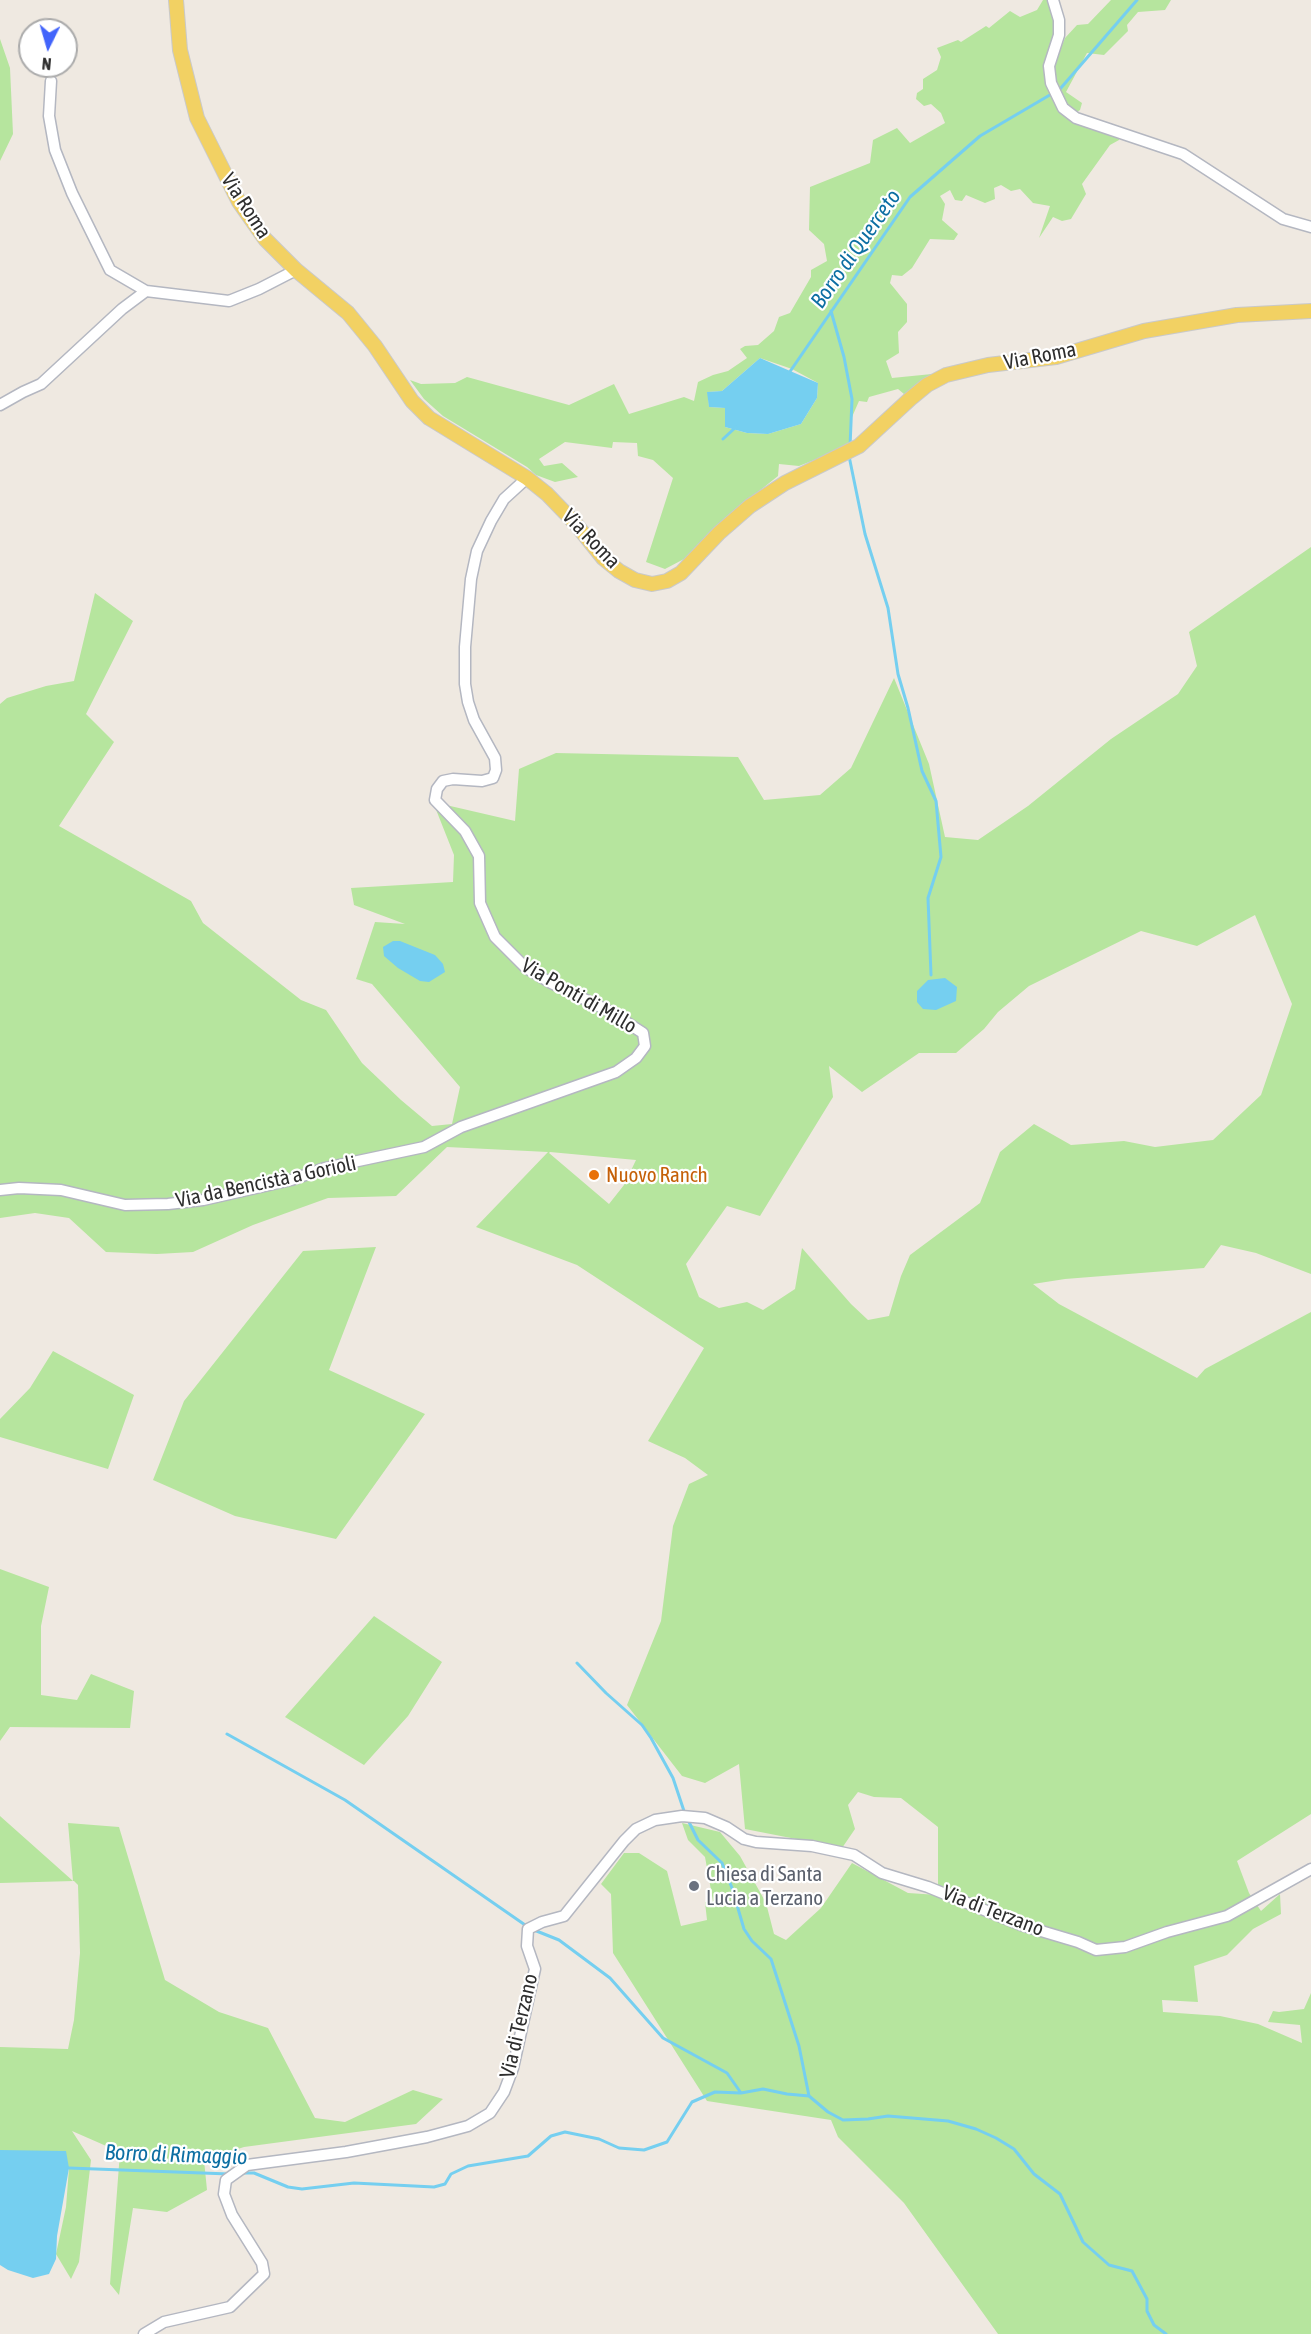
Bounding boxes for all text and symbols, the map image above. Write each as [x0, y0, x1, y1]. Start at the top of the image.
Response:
north arrow [18, 18, 78, 78]
text: N [41, 55, 52, 73]
street label: Via Roma [216, 169, 276, 243]
water label: Borro di Querceto [805, 185, 907, 313]
street label: Via Roma [1002, 337, 1078, 375]
street label: Via Roma [557, 504, 625, 574]
street label: Via Ponti di Millo [517, 953, 641, 1039]
street label: Via da Bencistà a Gorioli [174, 1151, 358, 1213]
place label: Nuovo Ranch [606, 1162, 708, 1188]
marker: Nuovo Ranch [587, 1168, 601, 1182]
place label: Chiesa di Santa Lucia a Terzano [706, 1861, 823, 1911]
marker: Chiesa di Santa Lucia a Terzano [687, 1879, 701, 1893]
street label: Via di Terzano [939, 1880, 1047, 1942]
street label: Via di Terzano [495, 1971, 543, 2081]
water label: Borro di Rimaggio [104, 2139, 248, 2171]

